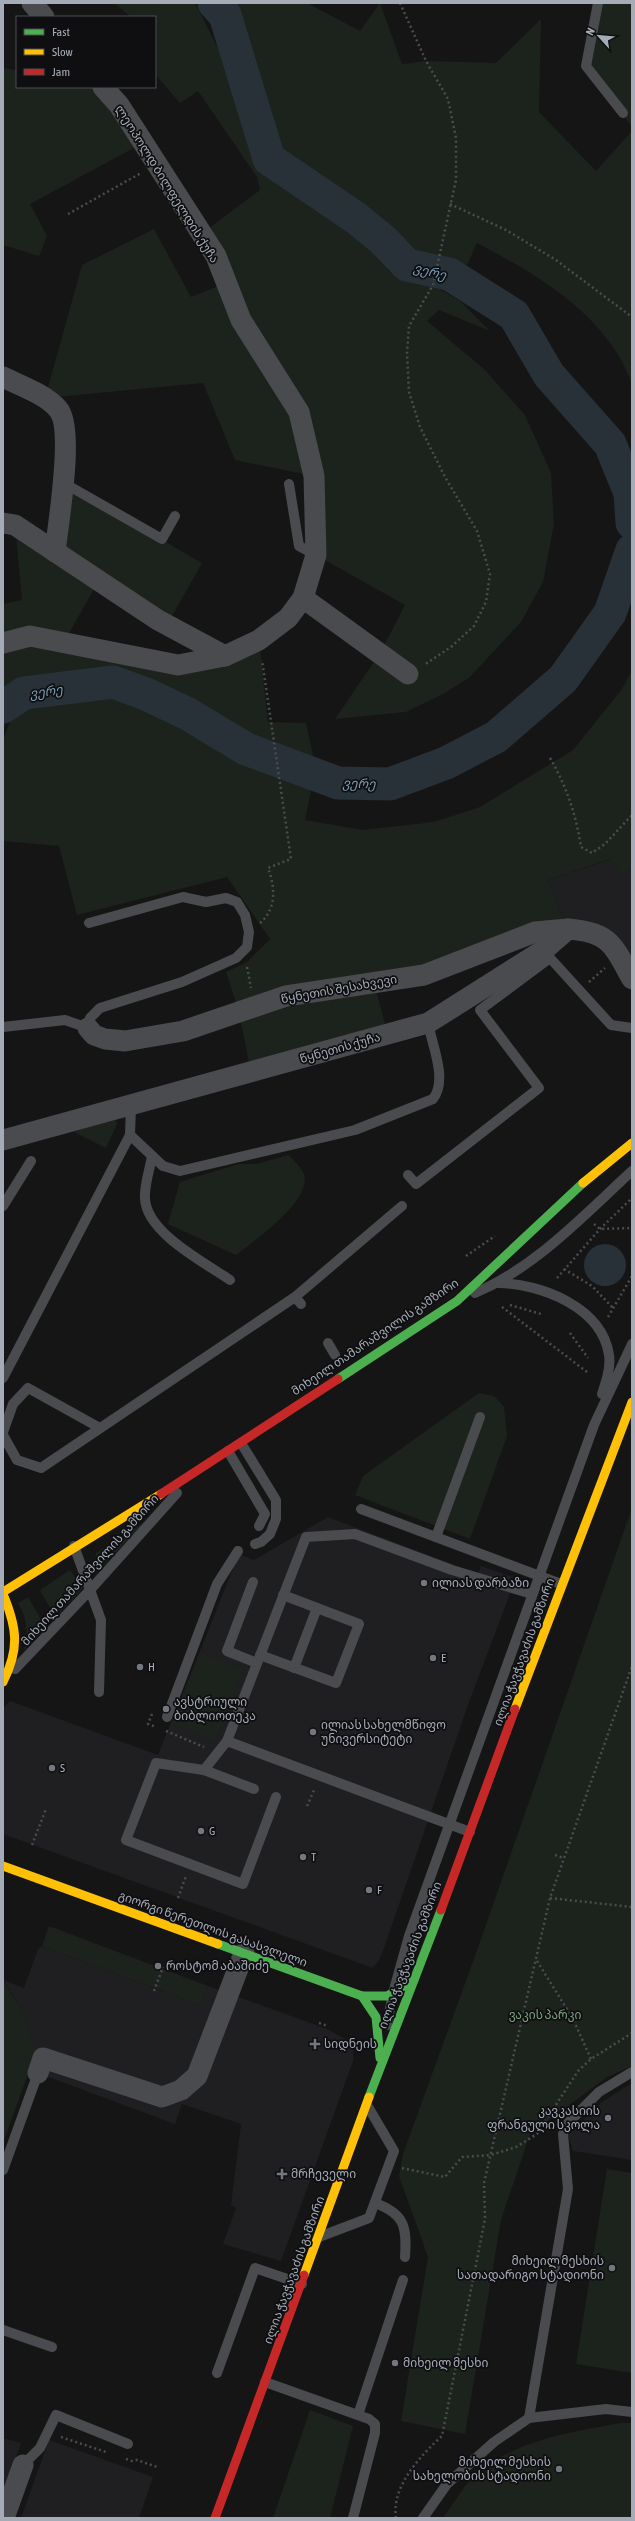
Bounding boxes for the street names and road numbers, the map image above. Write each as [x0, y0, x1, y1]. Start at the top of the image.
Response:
street label: ლეოპოლდ ბილფელდის ქუჩა [112, 102, 222, 266]
street label: წყნეთის შესახვევი [280, 972, 398, 1006]
street label: წყნეთის ქუჩა [298, 1030, 382, 1066]
street label: მიხეილ თამარაშვილის გამზირი [289, 1276, 462, 1399]
street label: მიხეილ თამარაშვილის გამზირი [18, 1492, 162, 1649]
street label: ილია ჭავჭავაძის გამზირი [491, 1576, 558, 1728]
street label: ილია ჭავჭავაძის გამზირი [375, 1879, 446, 2031]
street label: გიორგი წერეთლის გასასვლელი [116, 1888, 309, 1971]
street label: ილია ჭავჭავაძის გამზირი [261, 2194, 328, 2346]

